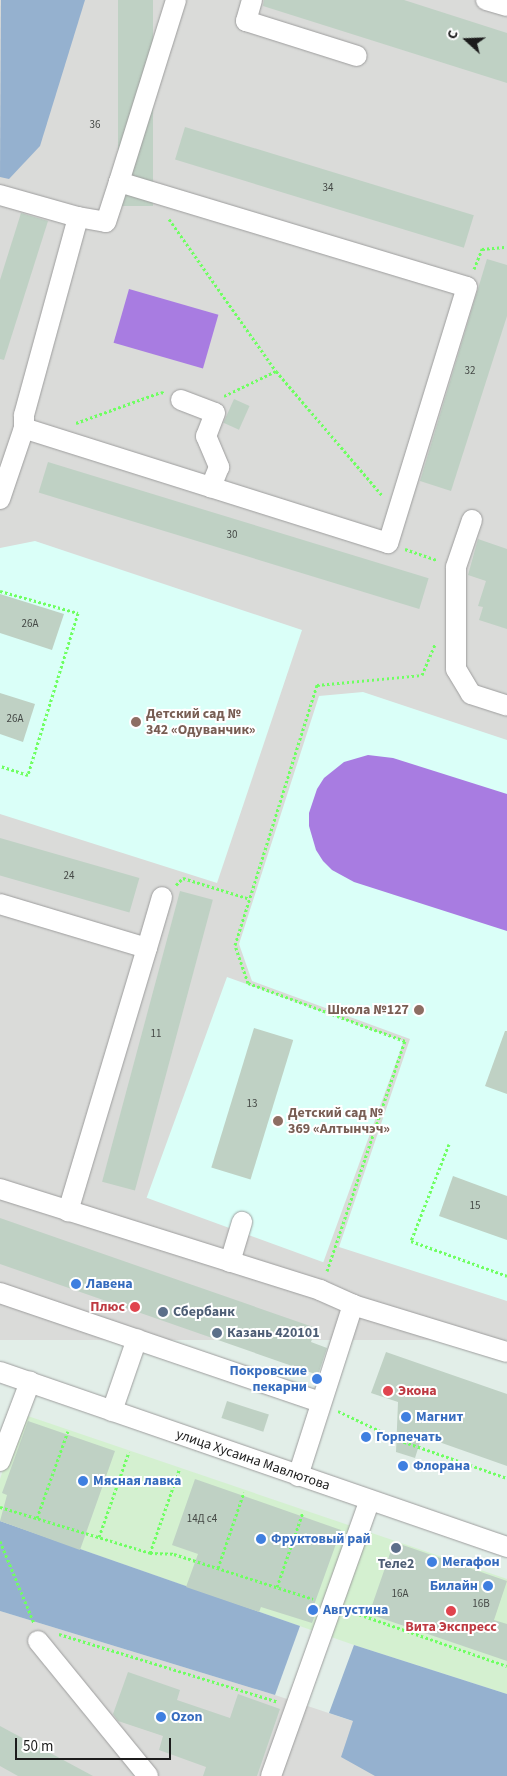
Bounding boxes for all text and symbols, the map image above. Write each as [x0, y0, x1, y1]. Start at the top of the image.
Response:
north arrow [442, 15, 492, 65]
text: С [442, 28, 464, 42]
house number: 36 [90, 118, 100, 132]
house number: 34 [323, 181, 333, 195]
house number: 32 [465, 364, 475, 378]
house number: 30 [227, 528, 237, 542]
house number: 26А [22, 617, 38, 631]
place label: Детский сад № 342 «Одуванчик» [146, 706, 256, 739]
house number: 26А [7, 712, 23, 726]
marker: Детский сад № 342 «Одуванчик» [130, 716, 142, 728]
house number: 24 [64, 869, 74, 883]
place label: Школа №127 [327, 1002, 409, 1018]
marker: Школа №127 [413, 1004, 425, 1016]
house number: 11 [151, 1027, 161, 1041]
house number: 13 [247, 1097, 257, 1111]
place label: Детский сад № 369 «Алтынчэч» [288, 1105, 390, 1138]
marker: Детский сад № 369 «Алтынчэч» [272, 1115, 284, 1127]
house number: 15 [470, 1199, 480, 1213]
place label: Лавена [86, 1276, 133, 1292]
marker: Лавена [70, 1278, 82, 1290]
place label: Плюс [90, 1299, 125, 1315]
marker: Плюс [129, 1301, 141, 1313]
place label: Сбербанк [173, 1304, 235, 1320]
marker: Сбербанк [157, 1306, 169, 1318]
place label: Казань 420101 [227, 1325, 320, 1341]
marker: Казань 420101 [211, 1327, 223, 1339]
place label: Покровские пекарни [229, 1363, 307, 1395]
marker: Покровские пекарни [311, 1373, 323, 1385]
place label: Экона [398, 1383, 437, 1399]
marker: Экона [382, 1385, 394, 1397]
place label: Магнит [416, 1409, 463, 1425]
marker: Магнит [400, 1411, 412, 1423]
street label: улица Хусаина Мавлютова [174, 1426, 332, 1494]
place label: Горпечать [376, 1429, 442, 1445]
marker: Горпечать [360, 1431, 372, 1443]
place label: Флорана [413, 1458, 470, 1474]
marker: Флорана [397, 1460, 409, 1472]
place label: Мясная лавка [93, 1473, 181, 1489]
marker: Мясная лавка [77, 1475, 89, 1487]
house number: 14Д с4 [187, 1512, 217, 1526]
place label: Фруктовый рай [271, 1531, 371, 1547]
marker: Фруктовый рай [255, 1533, 267, 1545]
marker: Теле2 [390, 1542, 402, 1554]
place label: Мегафон [442, 1554, 500, 1570]
place label: Теле2 [378, 1556, 414, 1572]
marker: Мегафон [426, 1556, 438, 1568]
place label: Билайн [430, 1578, 478, 1594]
marker: Билайн [482, 1580, 494, 1592]
house number: 16А [392, 1587, 408, 1601]
house number: 16В [472, 1597, 490, 1611]
place label: Августина [323, 1602, 388, 1618]
marker: Августина [307, 1604, 319, 1616]
marker: Вита Экспресс [445, 1605, 457, 1617]
place label: Вита Экспресс [405, 1619, 497, 1635]
place label: Ozon [171, 1709, 202, 1725]
marker: Ozon [155, 1711, 167, 1723]
scale bar [18, 1728, 174, 1760]
text: 50 m [23, 1736, 53, 1757]

